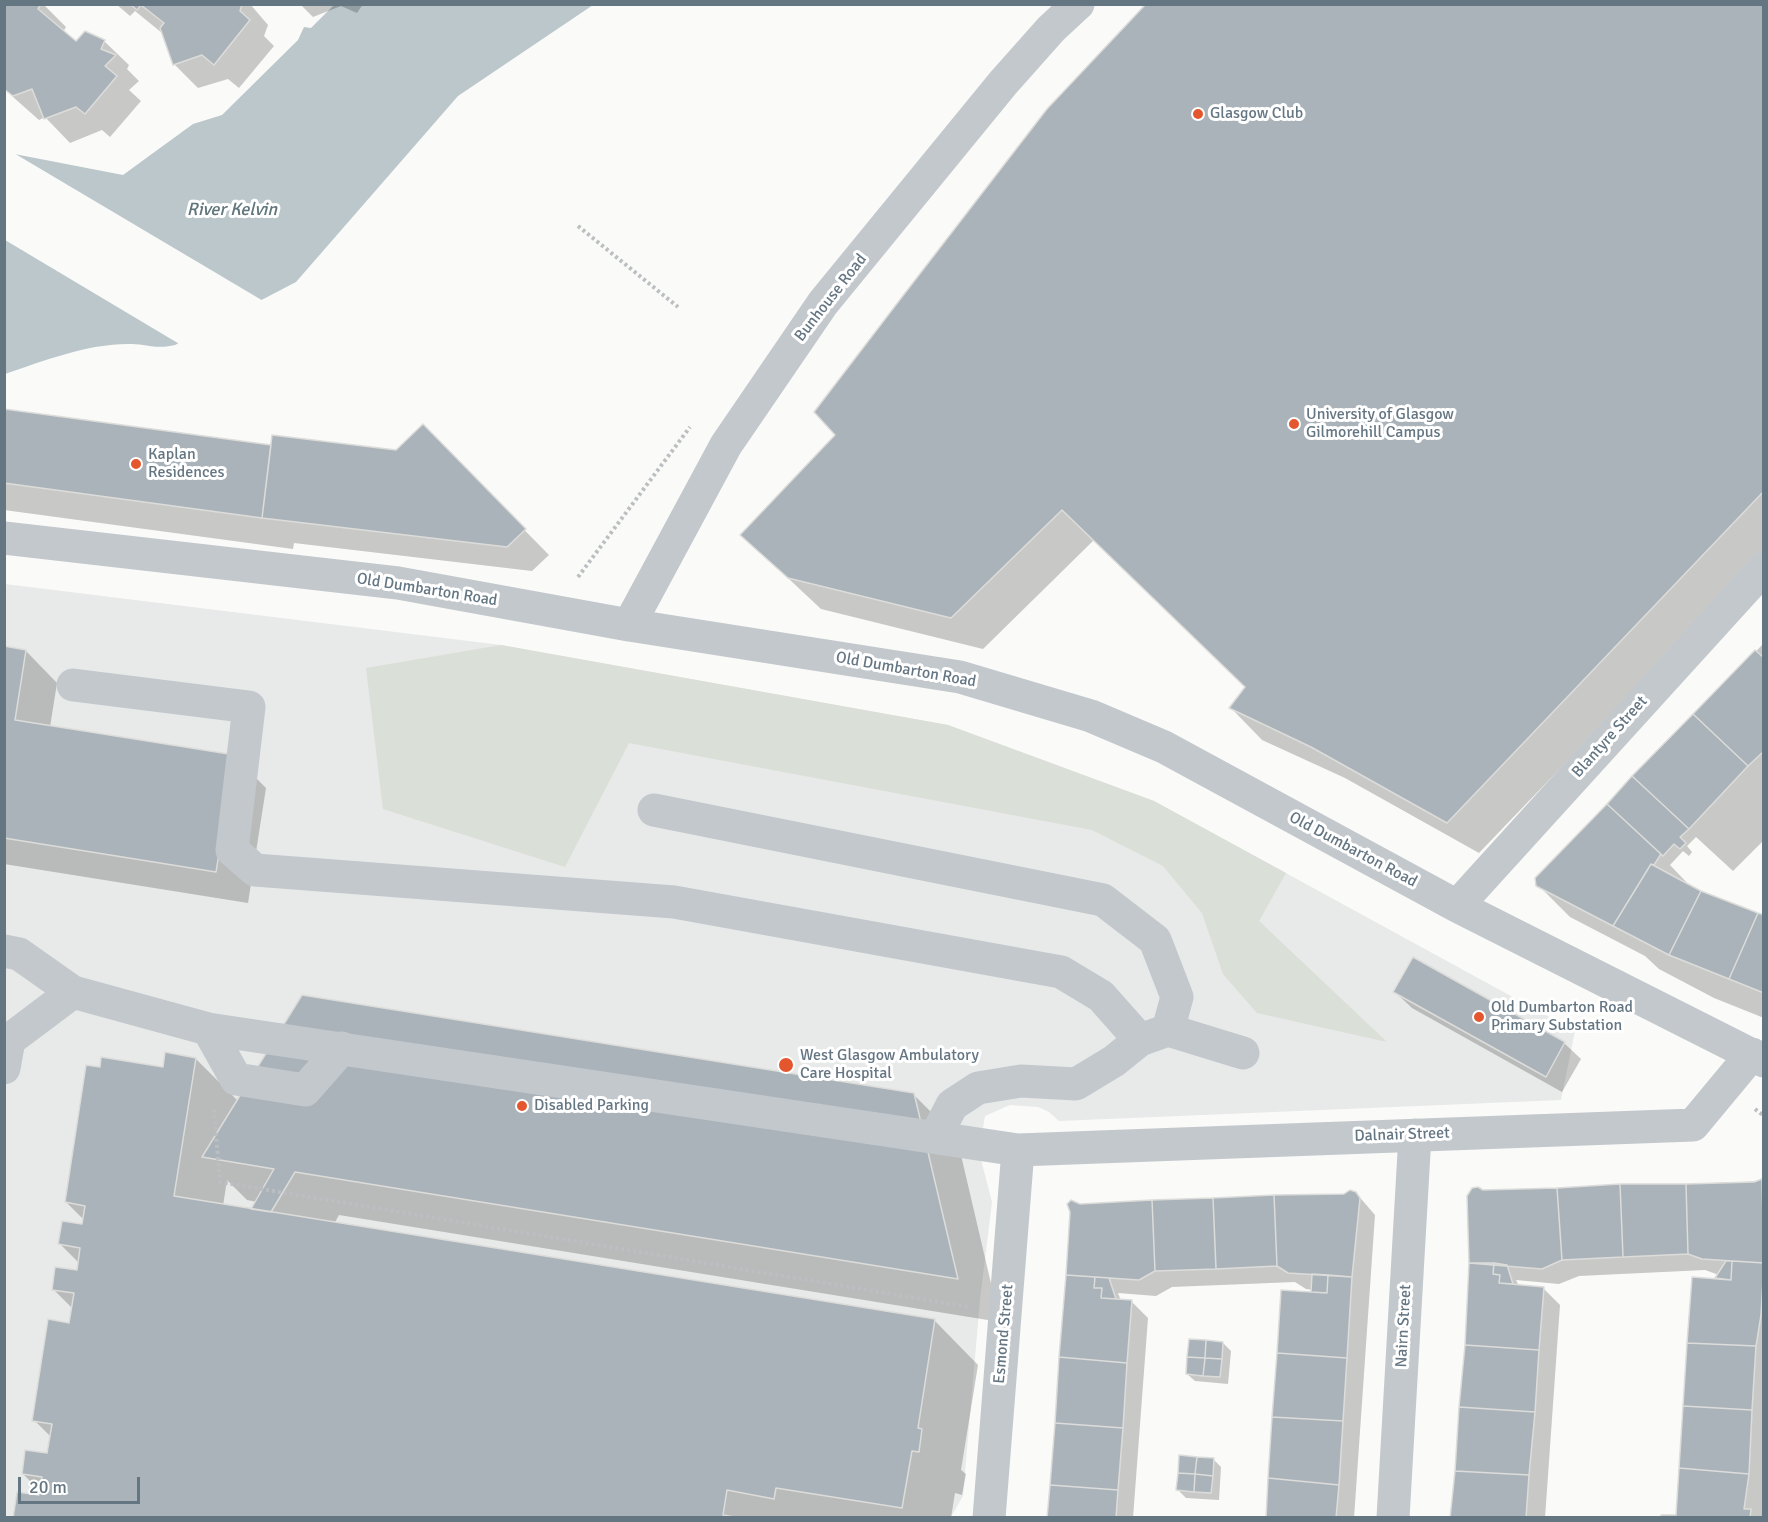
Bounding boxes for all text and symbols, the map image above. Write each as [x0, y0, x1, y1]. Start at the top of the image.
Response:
place label: Glasgow Club [1210, 104, 1303, 124]
marker: Glasgow Club [1191, 107, 1205, 121]
water label: River Kelvin [187, 199, 277, 221]
street label: Bunhouse Road [791, 250, 871, 346]
place label: University of Glasgow Gilmorehill Campus [1306, 405, 1454, 443]
marker: University of Glasgow Gilmorehill Campus [1287, 417, 1301, 431]
place label: Kaplan Residences [148, 445, 224, 483]
marker: Kaplan Residences [129, 457, 143, 471]
street label: Old Dumbarton Road [355, 569, 499, 611]
street label: Old Dumbarton Road [834, 648, 978, 692]
street label: Blantyre Street [1568, 692, 1652, 782]
street label: Old Dumbarton Road [1286, 808, 1420, 892]
place label: Old Dumbarton Road Primary Substation [1491, 998, 1633, 1036]
marker: Old Dumbarton Road Primary Substation [1472, 1010, 1486, 1024]
place label: West Glasgow Ambulatory Care Hospital [800, 1046, 979, 1084]
marker: West Glasgow Ambulatory Care Hospital [777, 1056, 795, 1074]
place label: Disabled Parking [534, 1096, 649, 1116]
marker: Disabled Parking [515, 1099, 529, 1113]
street label: Dalnair Street [1354, 1124, 1450, 1146]
street label: Esmond Street [990, 1284, 1018, 1384]
street label: Nairn Street [1392, 1284, 1416, 1368]
scale bar [21, 1465, 142, 1503]
text: 20 m [29, 1476, 67, 1498]

